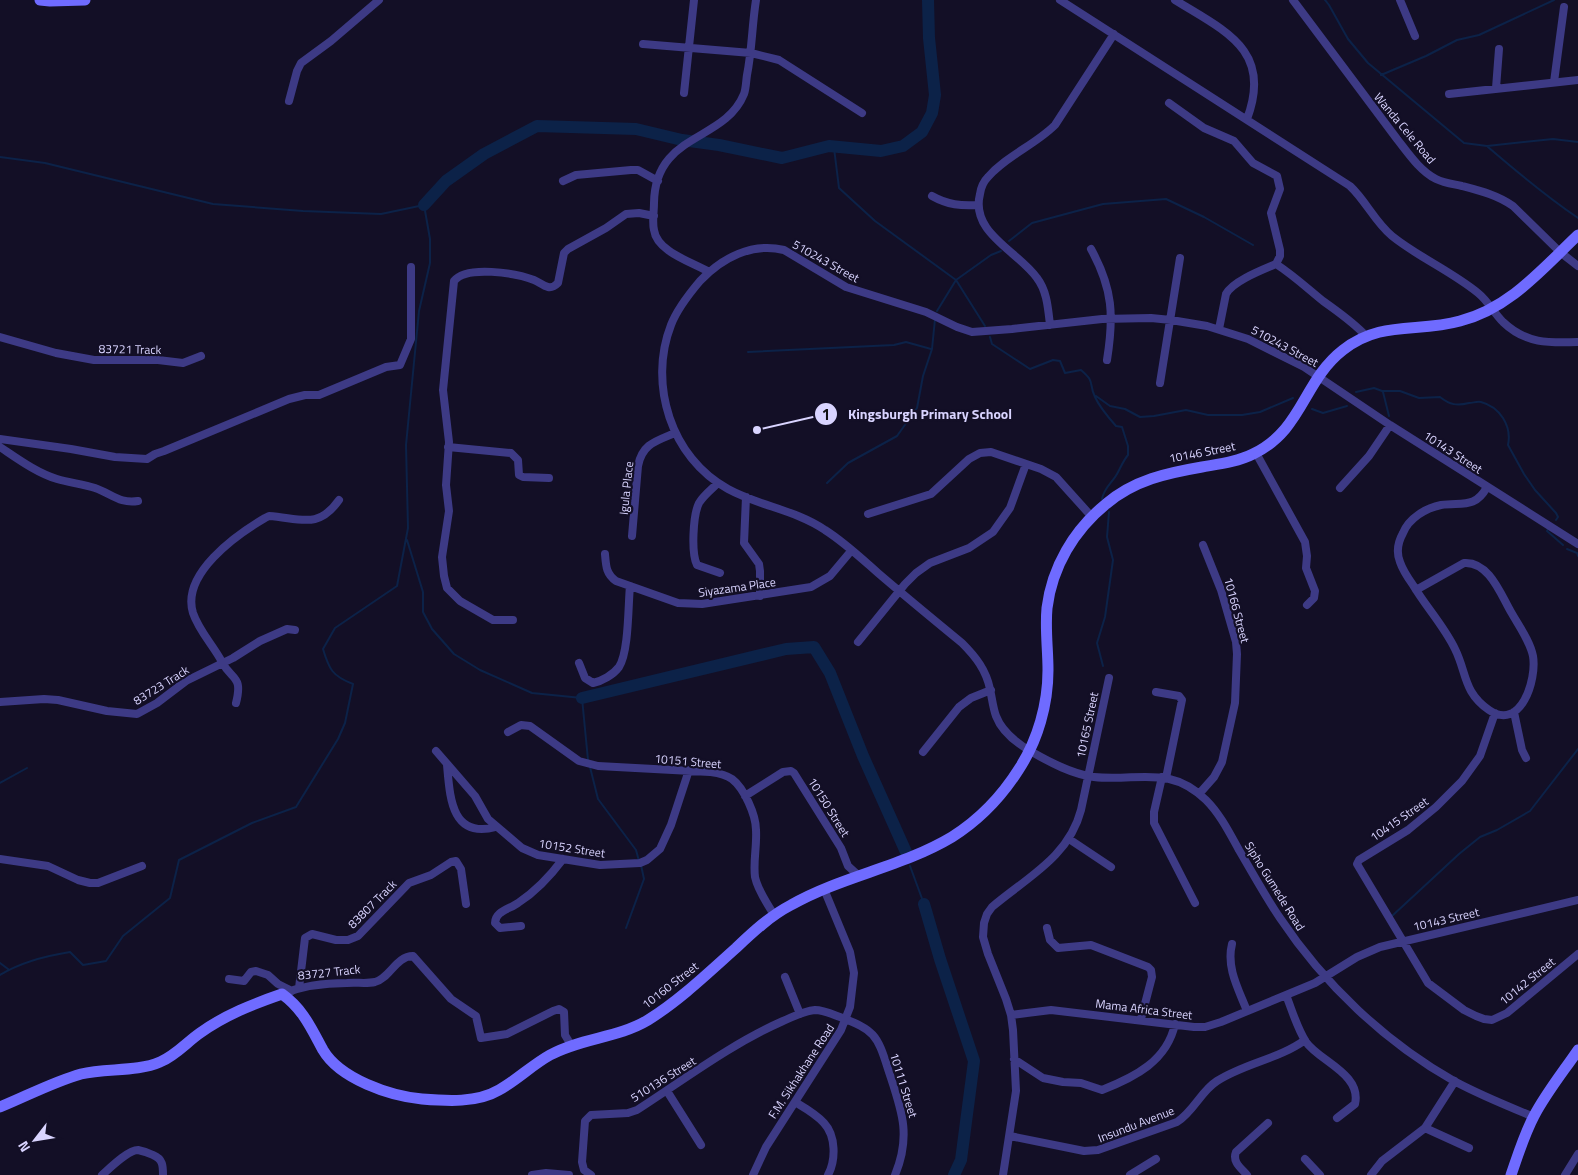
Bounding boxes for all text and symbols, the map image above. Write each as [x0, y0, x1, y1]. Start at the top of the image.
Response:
street label: Wanda Cele Road [1369, 88, 1441, 168]
street label: 510243 Street [789, 235, 864, 288]
street label: 510243 Street [1248, 320, 1323, 372]
street label: 83721 Track [99, 339, 162, 359]
callout: Kingsburgh Primary School [813, 400, 1022, 429]
text: 1 [822, 403, 830, 426]
text: Kingsburgh Primary School [848, 403, 1012, 424]
street label: 10143 Street [1420, 426, 1487, 479]
street label: 10146 Street [1167, 436, 1238, 468]
street label: Igula Place [614, 460, 638, 516]
street label: Siyazama Place [697, 572, 777, 602]
street label: 10166 Street [1219, 575, 1255, 646]
street label: 83723 Track [129, 660, 193, 710]
street label: 10165 Street [1071, 689, 1103, 760]
street label: 10151 Street [654, 749, 723, 773]
street label: 10150 Street [803, 773, 855, 841]
street label: 10415 Street [1366, 792, 1433, 846]
street label: 10152 Street [537, 833, 607, 863]
street label: Sipho Gumede Road [1240, 838, 1310, 934]
street label: 83807 Track [343, 875, 401, 933]
street label: 10143 Street [1411, 902, 1482, 936]
street label: 10142 Street [1495, 952, 1560, 1010]
street label: 10160 Street [638, 956, 703, 1013]
street label: 83727 Track [297, 959, 361, 985]
street label: Mama Africa Street [1094, 994, 1194, 1024]
street label: F.M. Sikhakhane Road [763, 1020, 839, 1122]
street label: 10111 Street [885, 1050, 923, 1121]
street label: 510136 Street [627, 1051, 700, 1107]
street label: Insundu Avenue [1095, 1101, 1177, 1147]
north arrow [10, 1115, 60, 1165]
text: N [12, 1137, 35, 1157]

